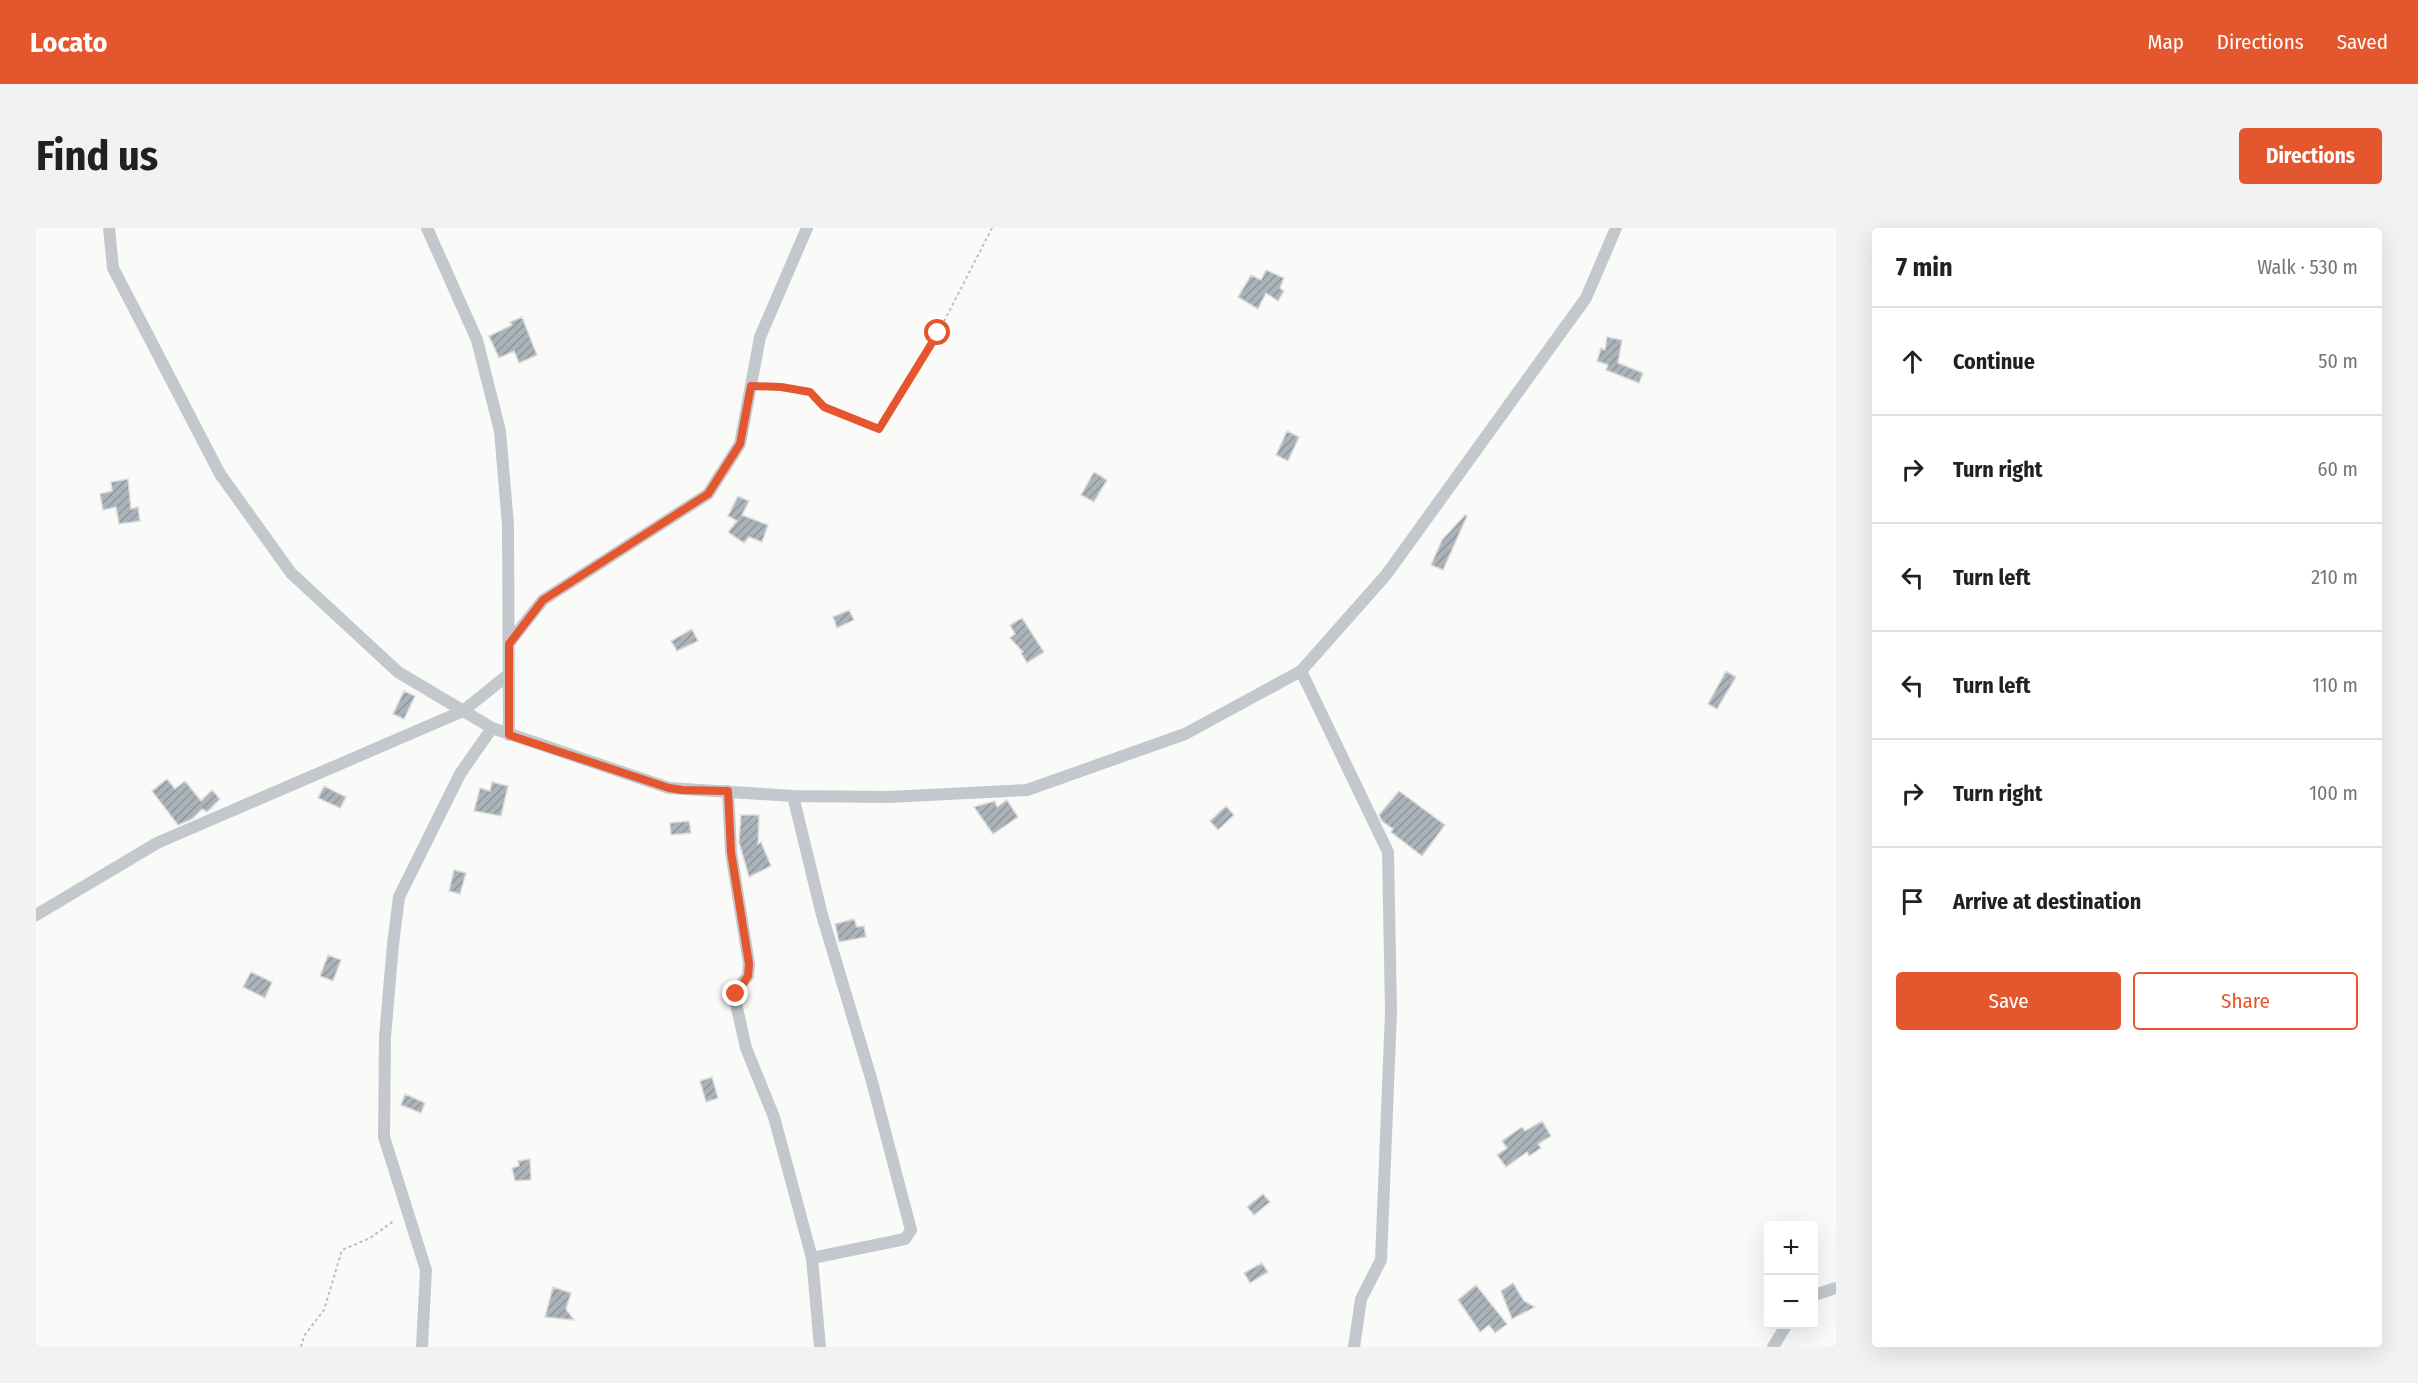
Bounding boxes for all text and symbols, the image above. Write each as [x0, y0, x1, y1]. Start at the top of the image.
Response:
text: Locato [30, 26, 108, 59]
text: Map [2147, 29, 2184, 55]
text: Directions [2217, 29, 2304, 55]
text: Saved [2337, 29, 2388, 55]
button: Directions [2239, 128, 2382, 184]
text: Find us [36, 131, 158, 181]
text: 7 min [1896, 252, 1953, 283]
text: Walk · 530 m [2257, 255, 2358, 279]
route start [924, 319, 950, 345]
icon: ahead [1896, 345, 1929, 378]
text: Continue [1953, 348, 2035, 375]
text: 50 m [2318, 349, 2358, 373]
icon: right [1896, 453, 1929, 486]
text: Turn right [1953, 456, 2042, 483]
text: 60 m [2318, 457, 2358, 481]
icon: left [1896, 561, 1929, 594]
text: Turn left [1953, 564, 2031, 591]
text: 210 m [2311, 565, 2358, 589]
icon: left [1896, 669, 1929, 702]
text: Turn left [1953, 672, 2031, 699]
text: 110 m [2312, 673, 2358, 697]
icon: right [1896, 777, 1929, 810]
text: Turn right [1953, 780, 2042, 807]
text: 100 m [2309, 781, 2358, 805]
icon: arrive [1896, 885, 1929, 918]
text: Arrive at destination [1953, 888, 2141, 915]
button: Save [1896, 972, 2121, 1030]
button: Share [2133, 972, 2358, 1030]
route end [722, 980, 748, 1006]
map controls [1764, 1221, 1818, 1329]
button: + [1764, 1221, 1818, 1275]
button: − [1764, 1275, 1818, 1329]

